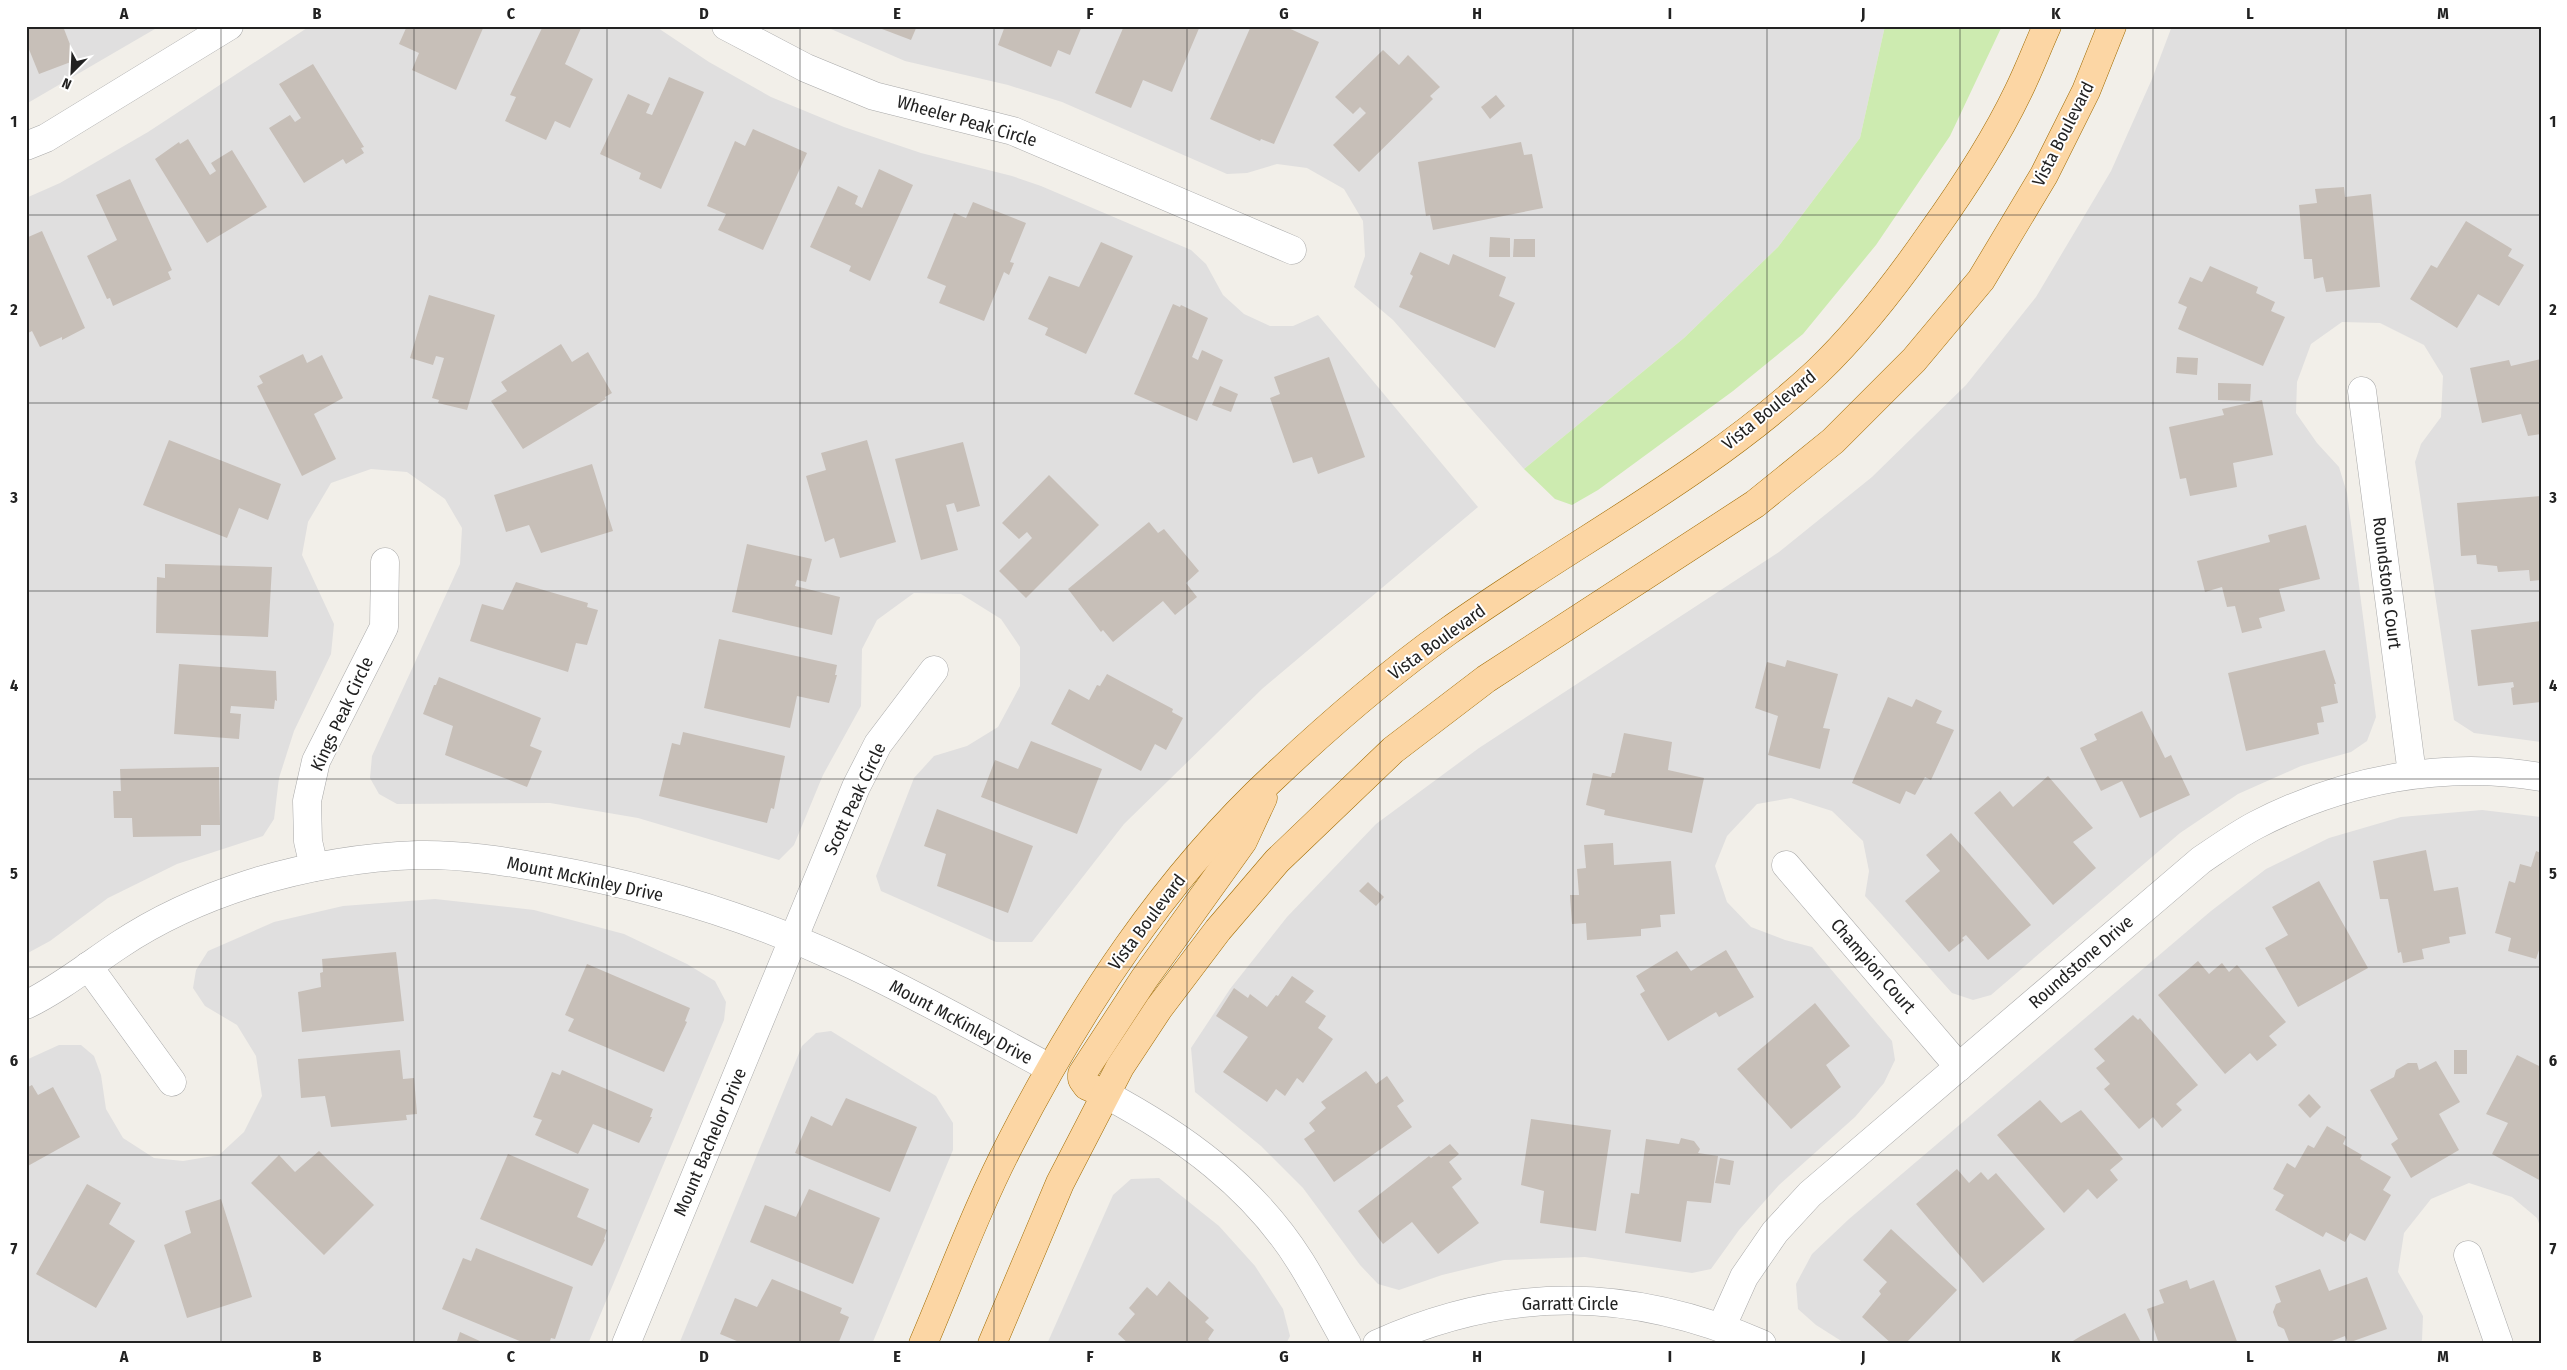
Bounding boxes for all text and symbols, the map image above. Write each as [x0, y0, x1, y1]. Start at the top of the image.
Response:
text: A [119, 4, 129, 23]
text: B [313, 4, 322, 23]
text: C [507, 4, 516, 23]
text: D [699, 4, 709, 23]
text: E [893, 4, 901, 23]
text: F [1086, 4, 1094, 23]
text: G [1279, 4, 1289, 23]
text: H [1472, 4, 1482, 23]
text: I [1668, 4, 1672, 23]
text: J [1860, 4, 1865, 23]
text: K [2051, 4, 2061, 23]
text: L [2246, 4, 2254, 23]
text: M [2437, 4, 2449, 23]
north arrow [48, 48, 98, 98]
text: N [60, 74, 74, 93]
street label: Vista Boulevard [2027, 78, 2099, 190]
street label: Wheeler Peak Circle [894, 91, 1040, 152]
text: 1 [11, 112, 17, 131]
text: 1 [2550, 112, 2556, 131]
text: 2 [9, 300, 18, 319]
text: 2 [2548, 300, 2557, 319]
street label: Vista Boulevard [1718, 365, 1820, 455]
text: 3 [9, 488, 18, 507]
text: 3 [2548, 488, 2557, 507]
street label: Roundstone Court [2368, 516, 2406, 650]
street label: Vista Boulevard [1384, 599, 1490, 685]
street label: Kings Peak Circle [306, 653, 378, 775]
text: 4 [10, 676, 18, 695]
text: 4 [2549, 676, 2557, 695]
street label: Scott Peak Circle [819, 739, 891, 859]
street label: Mount McKinley Drive [505, 852, 665, 906]
text: 5 [10, 864, 18, 883]
text: 5 [2549, 864, 2557, 883]
street label: Vista Boulevard [1104, 870, 1190, 974]
street label: Roundstone Drive [2024, 911, 2138, 1013]
street label: Champion Court [1826, 914, 1920, 1018]
street label: Mount McKinley Drive [886, 975, 1037, 1069]
text: 6 [10, 1051, 18, 1070]
text: 6 [2549, 1051, 2557, 1070]
street label: Mount Bachelor Drive [669, 1065, 751, 1219]
text: 7 [11, 1239, 18, 1258]
text: 7 [2550, 1239, 2557, 1258]
street label: Garratt Circle [1522, 1293, 1618, 1315]
text: A [119, 1347, 129, 1366]
text: B [313, 1347, 322, 1366]
text: C [507, 1347, 516, 1366]
text: D [699, 1347, 709, 1366]
text: E [893, 1347, 901, 1366]
text: F [1086, 1347, 1094, 1366]
text: G [1279, 1347, 1289, 1366]
text: H [1472, 1347, 1482, 1366]
text: I [1668, 1347, 1672, 1366]
text: J [1860, 1347, 1865, 1366]
text: K [2051, 1347, 2061, 1366]
text: L [2246, 1347, 2254, 1366]
text: M [2437, 1347, 2449, 1366]

